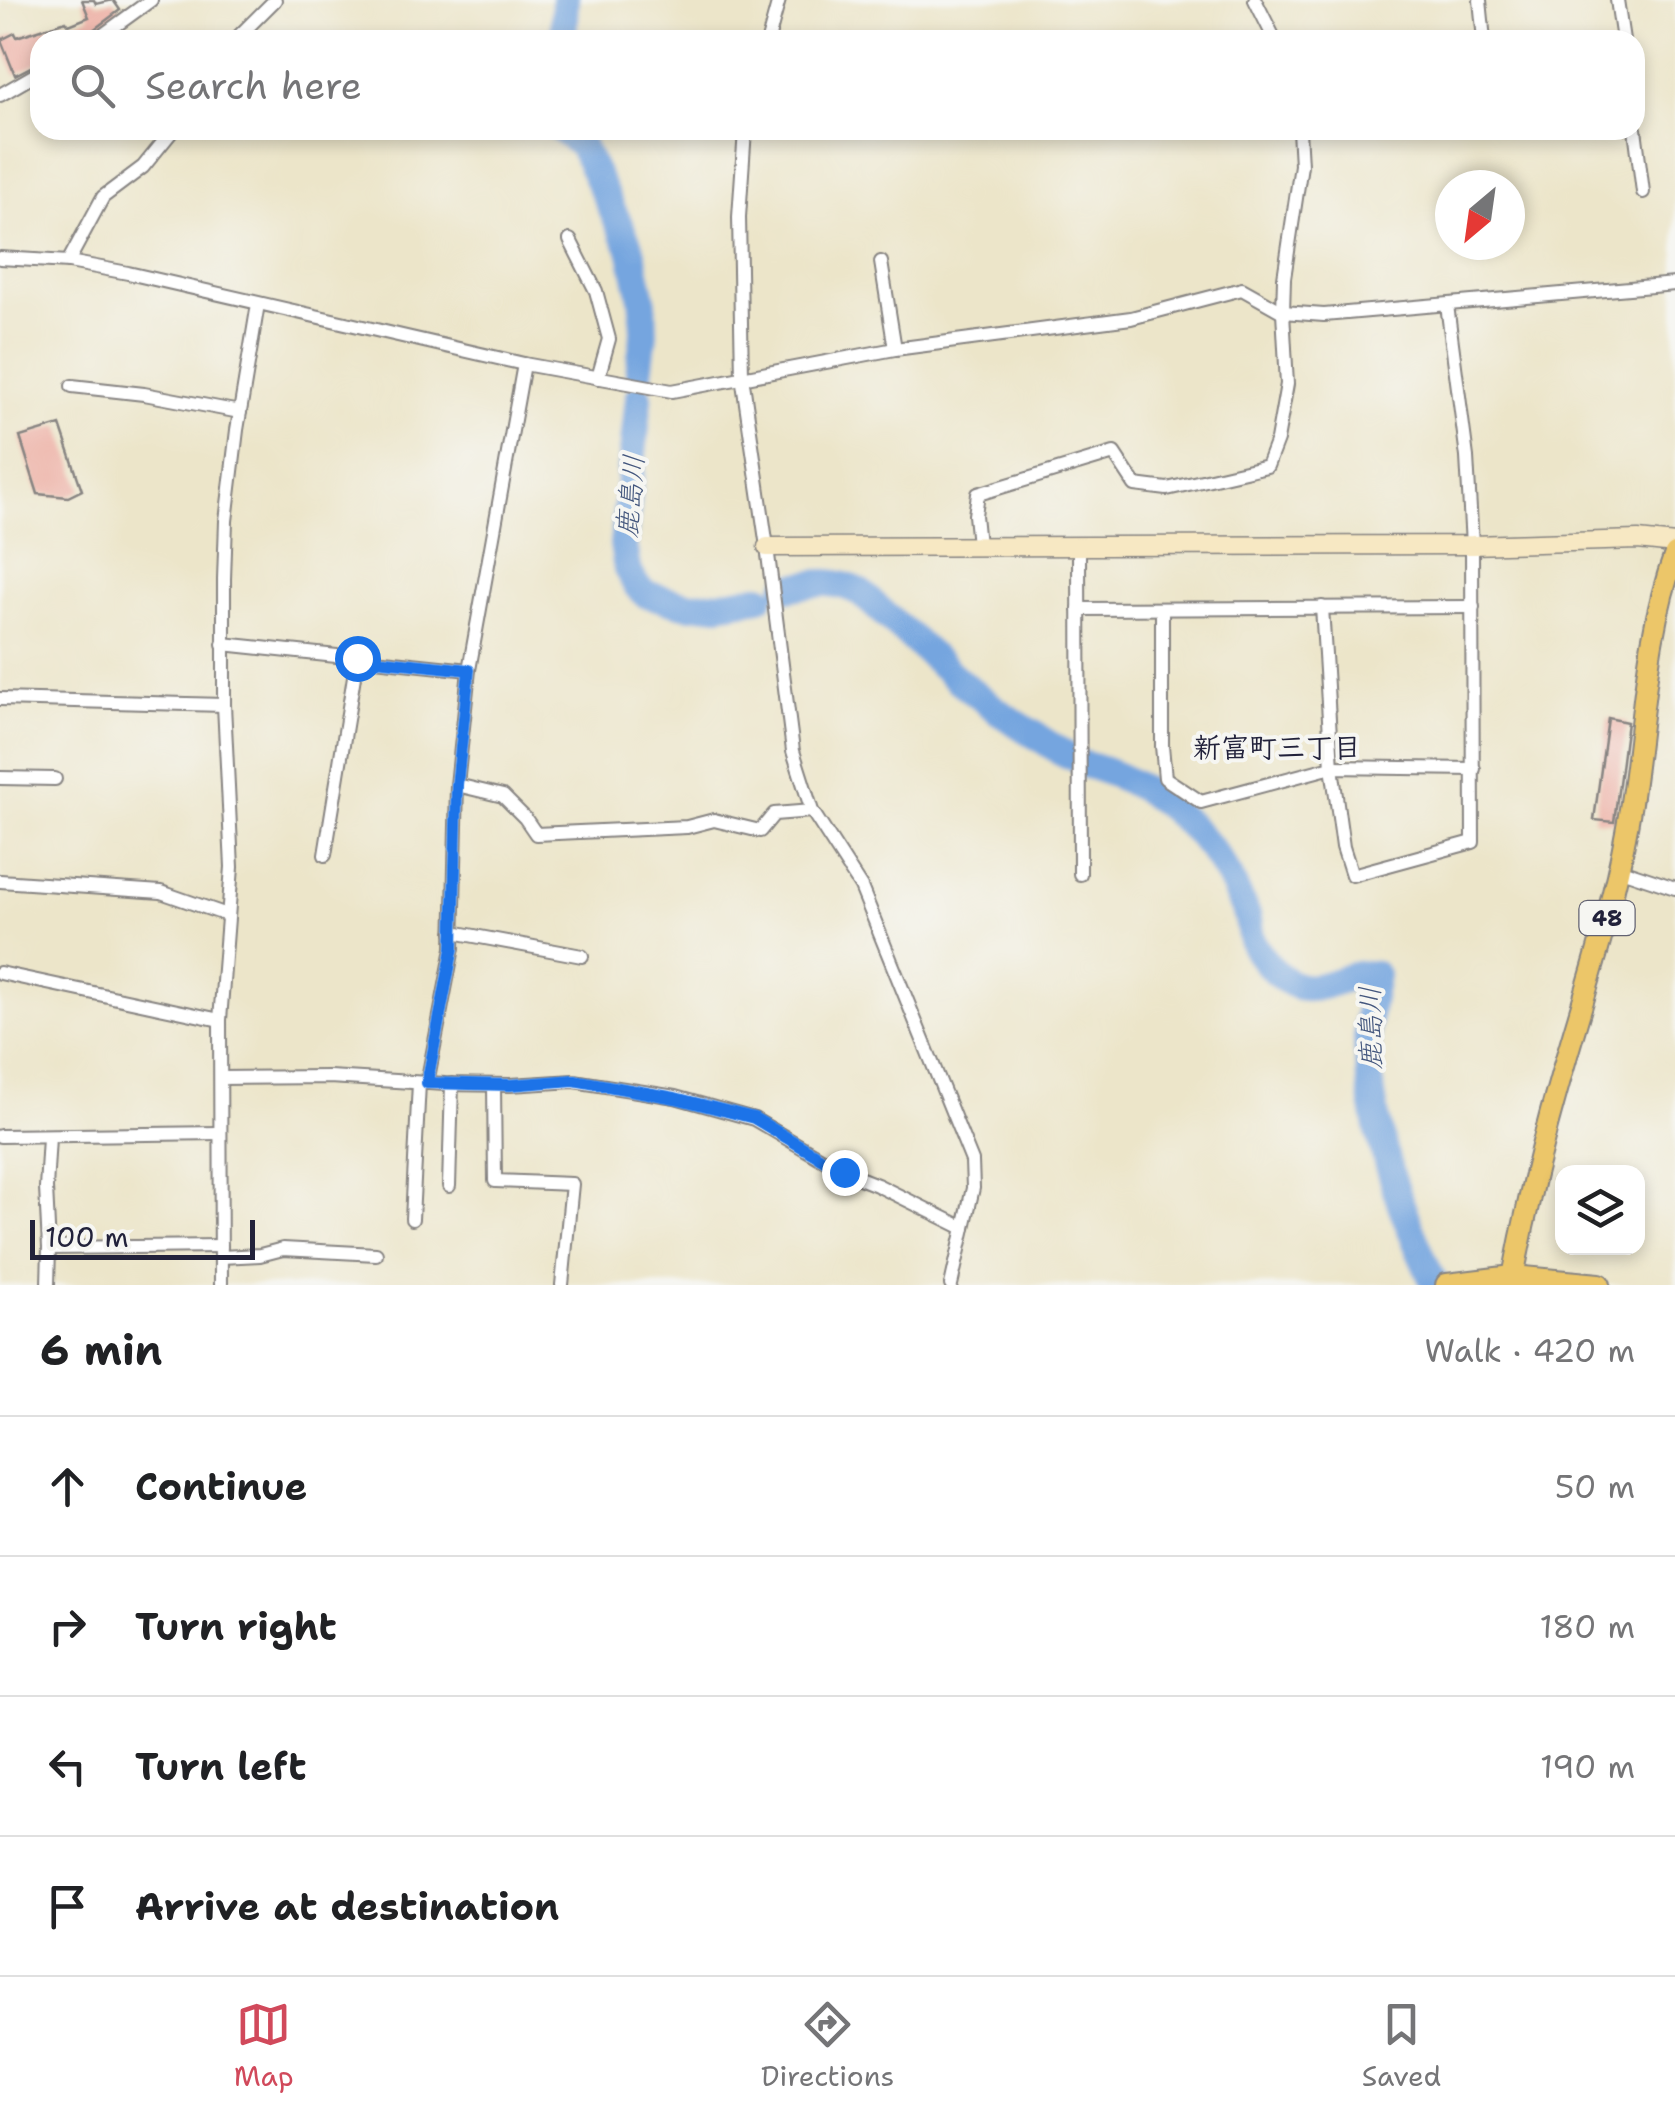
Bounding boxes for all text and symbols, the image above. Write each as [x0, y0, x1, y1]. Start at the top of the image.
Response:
search box [30, 30, 1645, 140]
icon: search [65, 58, 120, 113]
text: Search here [145, 60, 362, 111]
north arrow [1435, 170, 1525, 260]
water label: 鹿島川 [607, 452, 653, 540]
route start [335, 636, 381, 682]
district label: 新富町三丁目 [1193, 728, 1361, 766]
road number: 48 [1580, 901, 1634, 935]
water label: 鹿島川 [1350, 986, 1390, 1070]
route end [822, 1150, 868, 1196]
map controls [1555, 1165, 1645, 1255]
button: layers [1555, 1165, 1645, 1255]
scale bar [30, 1215, 255, 1260]
text: 100 m [45, 1218, 129, 1256]
text: 6 min [40, 1322, 162, 1378]
text: Walk · 420 m [1424, 1329, 1635, 1372]
icon: ahead [40, 1459, 95, 1514]
text: Continue [135, 1461, 307, 1512]
text: 50 m [1555, 1465, 1635, 1508]
icon: right [40, 1599, 95, 1654]
text: Turn right [135, 1601, 337, 1652]
text: 180 m [1539, 1605, 1635, 1648]
icon: left [40, 1739, 95, 1794]
text: Turn left [135, 1741, 307, 1792]
text: 190 m [1540, 1745, 1635, 1788]
icon: arrive [40, 1879, 95, 1934]
text: Arrive at destination [135, 1881, 559, 1932]
tab: Map [234, 1997, 294, 2095]
tab: Directions [761, 1997, 894, 2095]
tab: Saved [1362, 1997, 1441, 2095]

